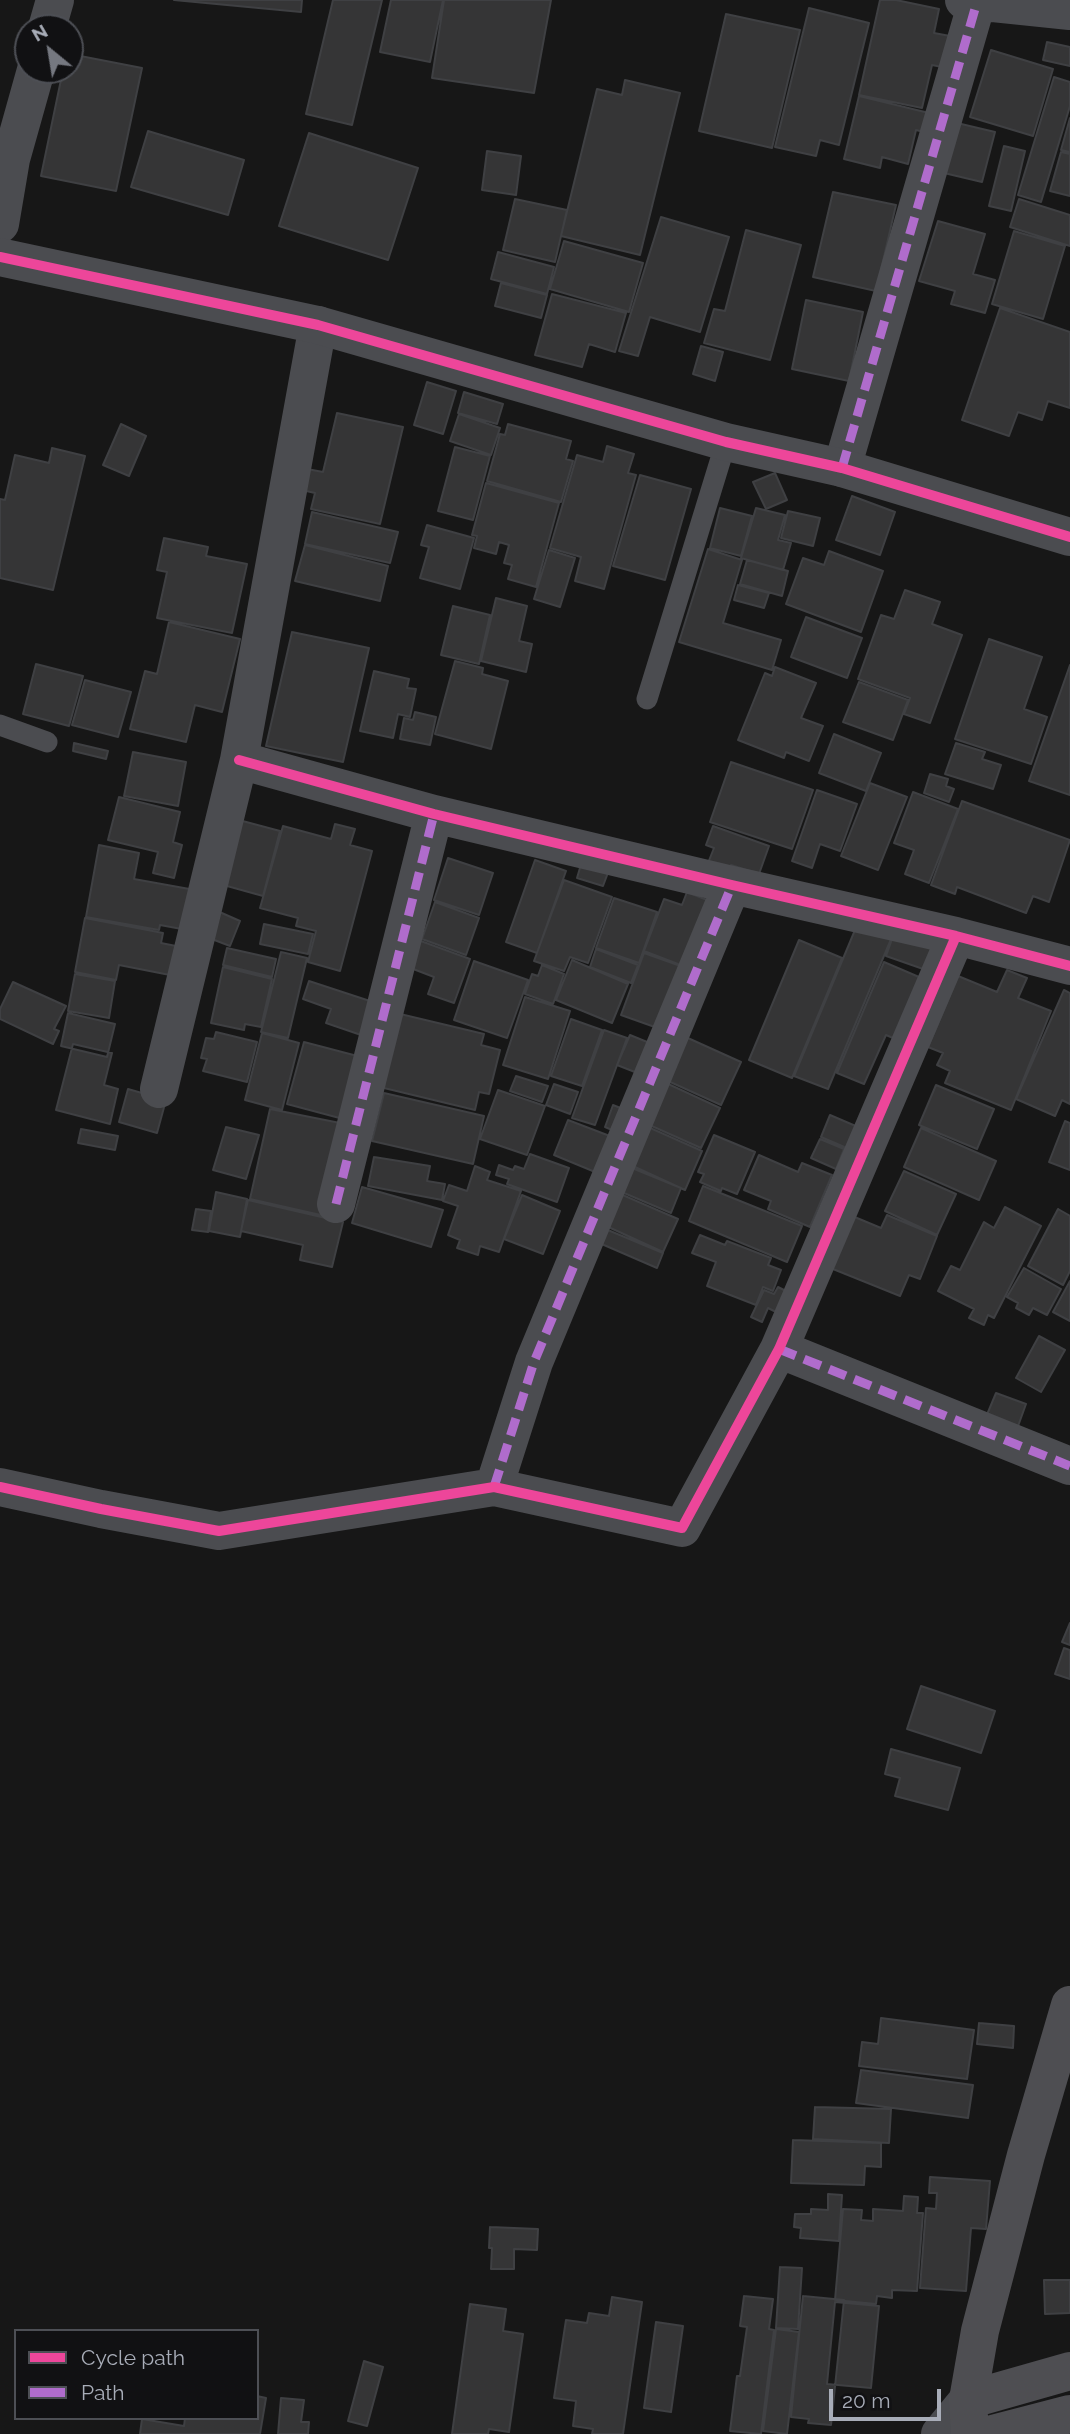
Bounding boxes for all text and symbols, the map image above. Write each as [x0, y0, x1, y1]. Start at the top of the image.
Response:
north arrow [14, 14, 84, 84]
text: N [28, 19, 51, 46]
legend [14, 2329, 259, 2420]
text: Cycle path [81, 2345, 185, 2370]
scale bar [832, 2374, 944, 2418]
text: Path [81, 2380, 125, 2405]
text: 20 m [842, 2388, 890, 2413]

